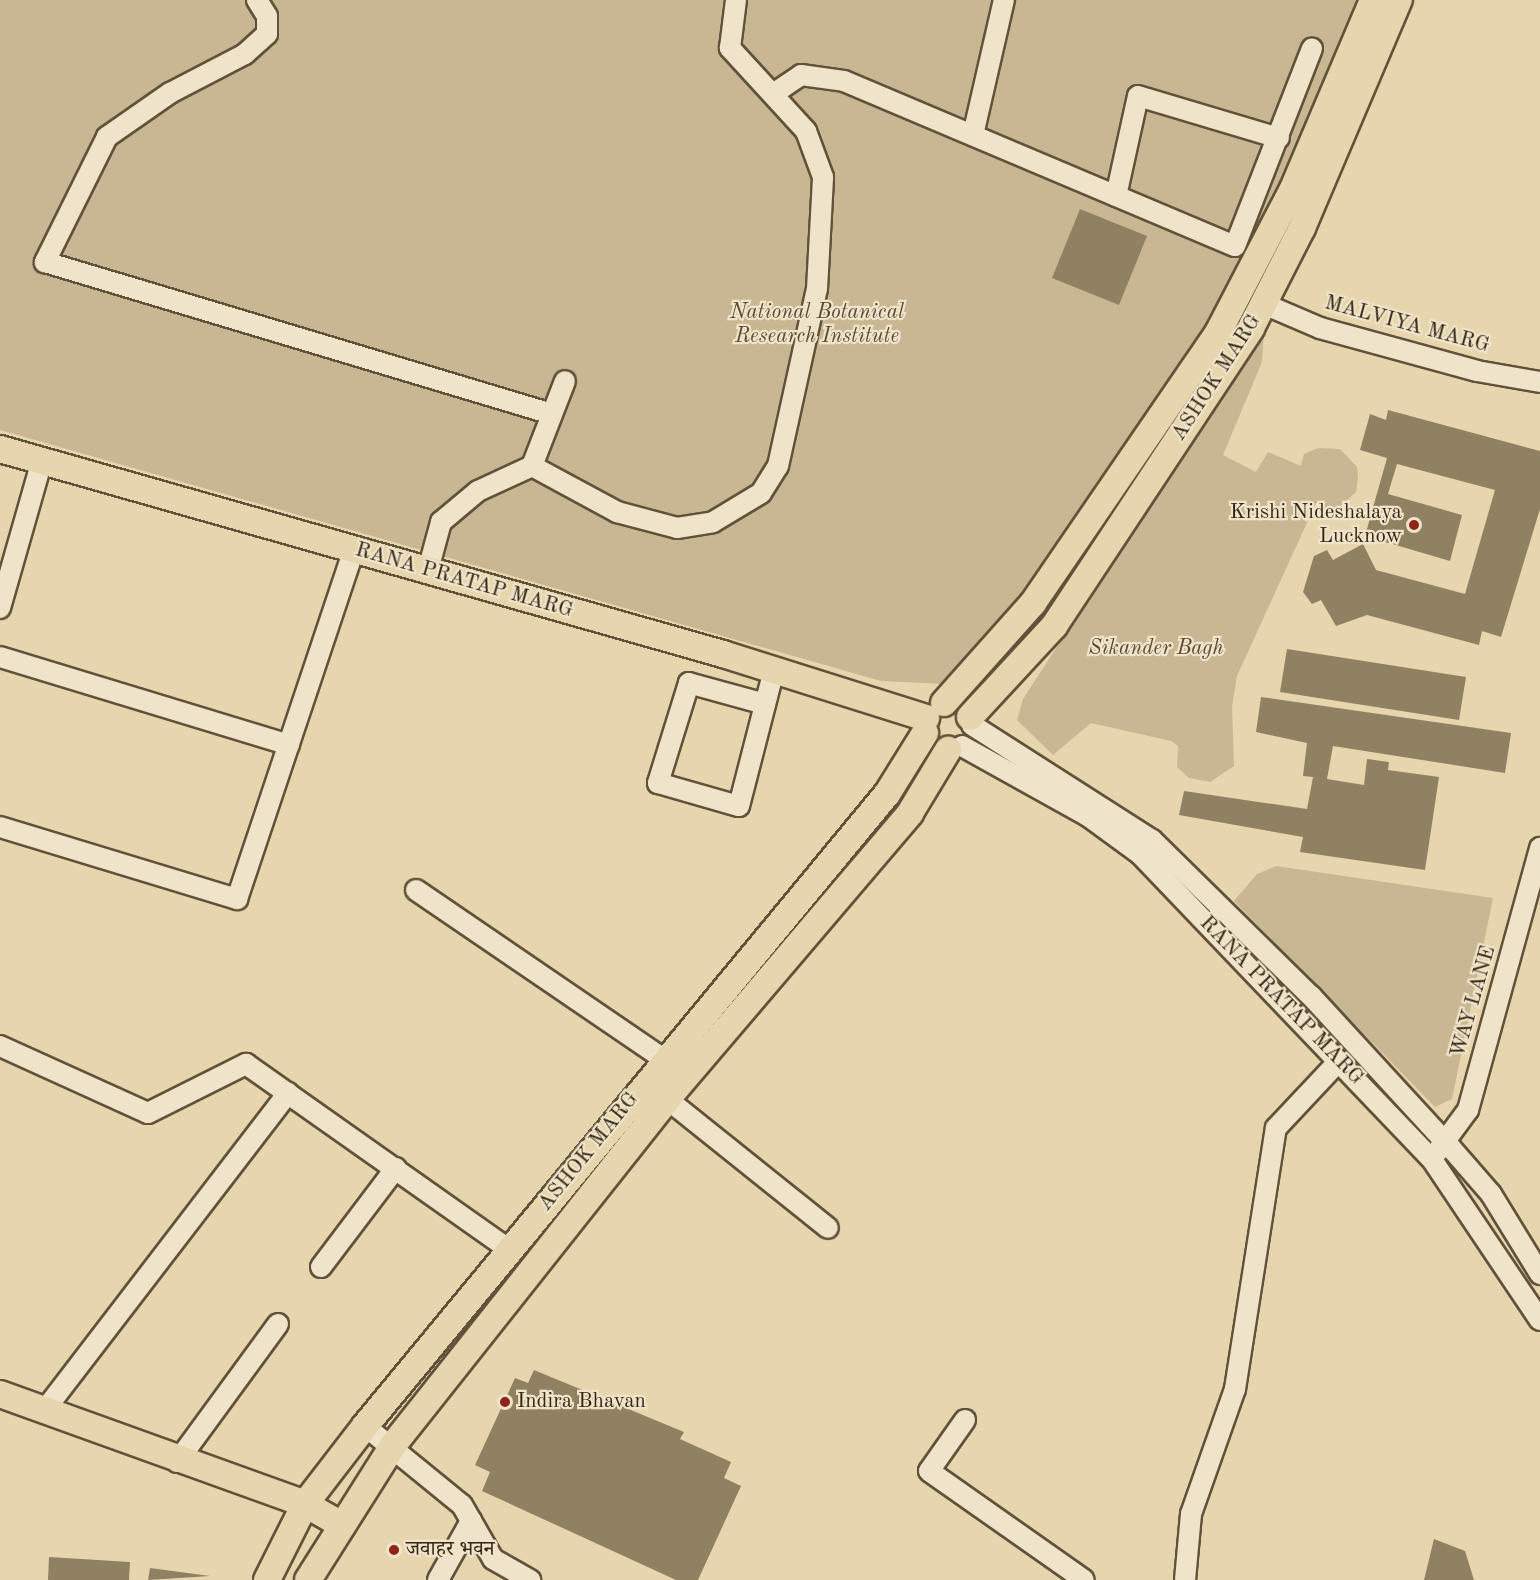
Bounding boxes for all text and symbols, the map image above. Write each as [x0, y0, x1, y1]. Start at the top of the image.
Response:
street label: MALVIYA MARG [1322, 291, 1492, 359]
park label: National Botanical Research Institute [730, 300, 904, 350]
street label: ASHOK MARG [1167, 310, 1267, 446]
place label: Krishi Nideshalaya Lucknow [1230, 500, 1402, 550]
marker: Krishi Nideshalaya Lucknow [1407, 518, 1421, 532]
street label: RANA PRATAP MARG [352, 538, 576, 624]
park label: Sikander Bagh [1089, 636, 1223, 662]
street label: RANA PRATAP MARG [1194, 911, 1368, 1091]
street label: WAY LANE [1446, 943, 1502, 1061]
street label: ASHOK MARG [533, 1087, 645, 1217]
place label: Indira Bhavan [517, 1389, 646, 1415]
marker: Indira Bhavan [498, 1395, 512, 1409]
place label: जवाहर भवन [406, 1537, 494, 1563]
marker: जवाहर भवन [387, 1543, 401, 1557]

